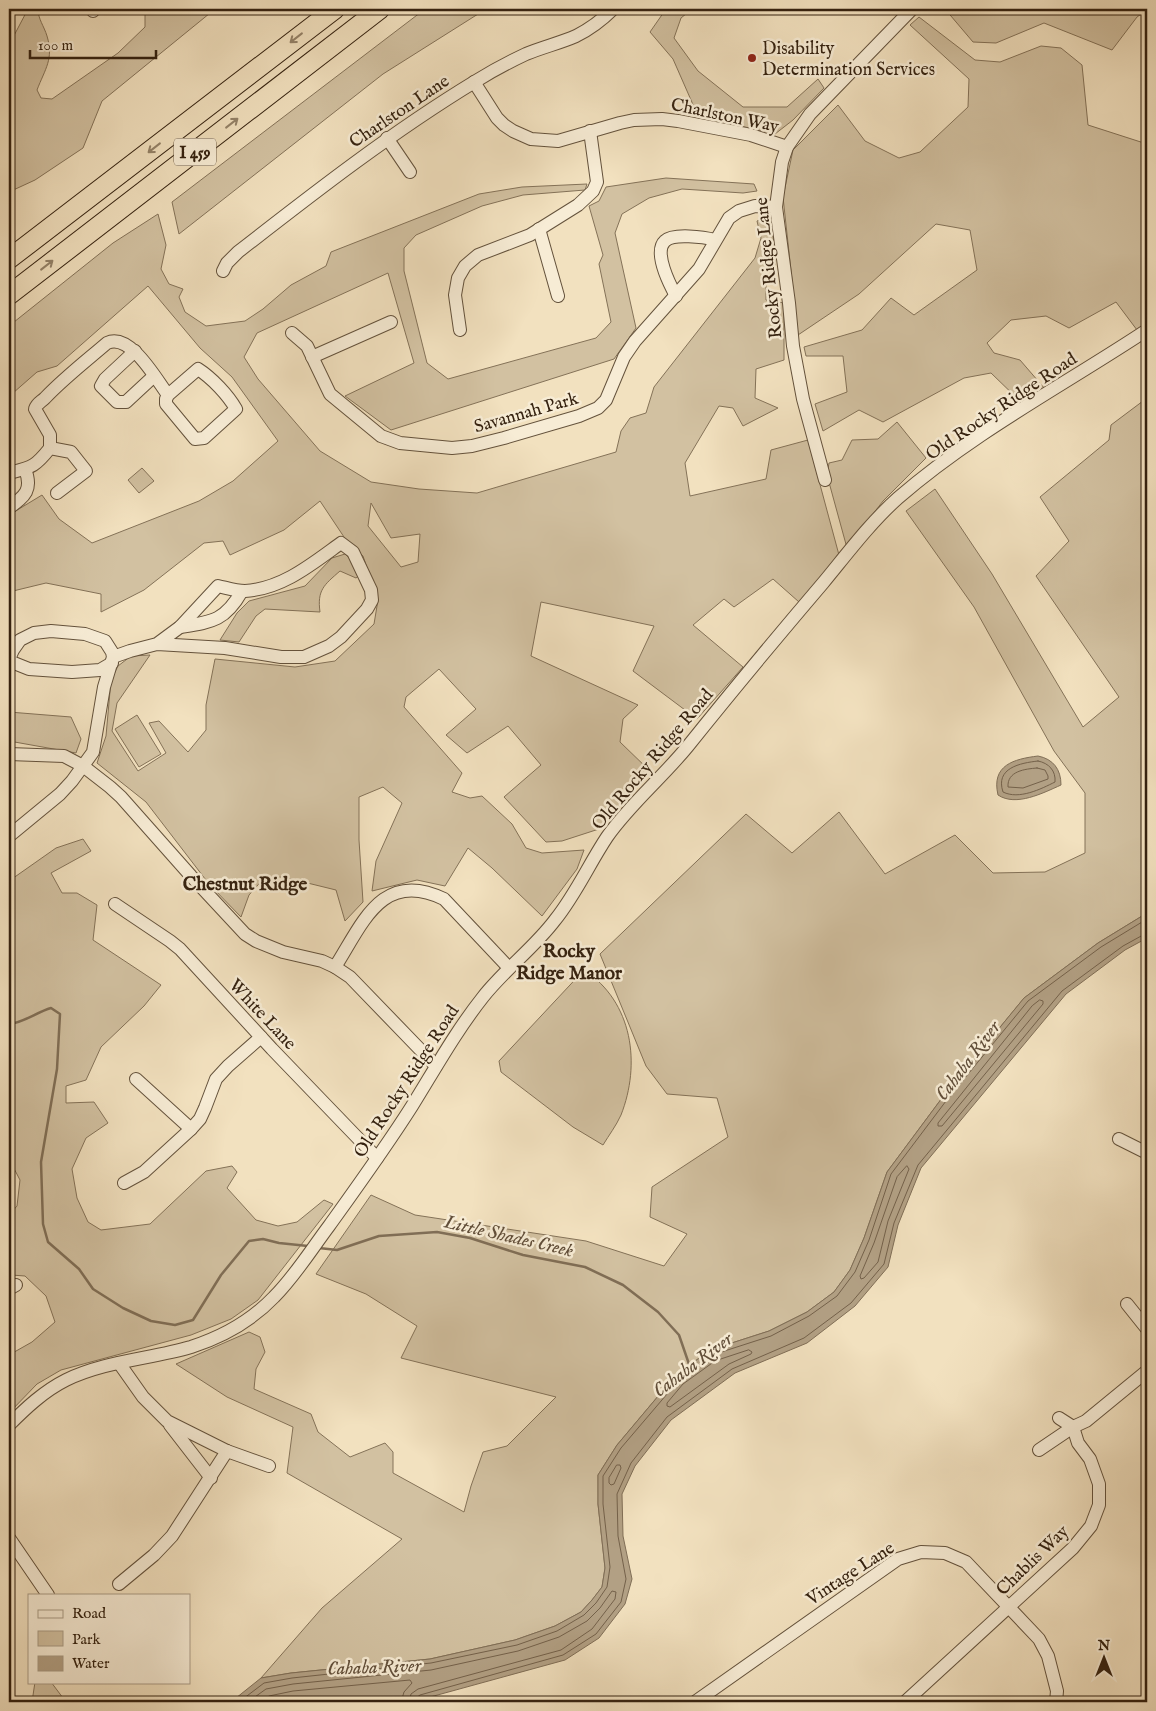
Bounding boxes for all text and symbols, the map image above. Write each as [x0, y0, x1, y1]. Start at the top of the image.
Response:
scale bar [30, 28, 156, 60]
one-way arrow [290, 33, 303, 44]
text: 100 m [38, 36, 74, 55]
place label: Disability Determination Services [762, 38, 935, 82]
marker: Disability Determination Services [746, 52, 758, 64]
street label: Charlston Lane [345, 70, 454, 154]
street label: Charlston Way [669, 94, 781, 139]
one-way arrow [225, 118, 239, 128]
road number: I 459 [174, 138, 216, 166]
one-way arrow [147, 142, 160, 153]
street label: Rocky Ridge Lane [751, 196, 788, 340]
one-way arrow [40, 260, 54, 270]
street label: Old Rocky Ridge Road [922, 348, 1082, 466]
street label: Savannah Park [472, 388, 581, 439]
street label: Old Rocky Ridge Road [587, 684, 719, 835]
district label: Chestnut Ridge [183, 873, 308, 897]
district label: Rocky Ridge Manor [516, 940, 623, 986]
street label: White Lane [223, 975, 301, 1055]
street label: Old Rocky Ridge Road [349, 1001, 465, 1162]
water label: Cahaba River [931, 1015, 1007, 1106]
water label: Little Shades Creek [441, 1210, 576, 1264]
water label: Cahaba River [649, 1327, 739, 1403]
street label: Chablis Way [992, 1521, 1074, 1601]
street label: Vintage Lane [802, 1537, 899, 1612]
legend [28, 1594, 190, 1684]
text: Road [72, 1604, 107, 1623]
text: Park [72, 1630, 102, 1649]
north arrow [1078, 1634, 1128, 1684]
text: N [1097, 1637, 1110, 1655]
text: Water [72, 1654, 110, 1673]
water label: Cahaba River [327, 1654, 423, 1682]

